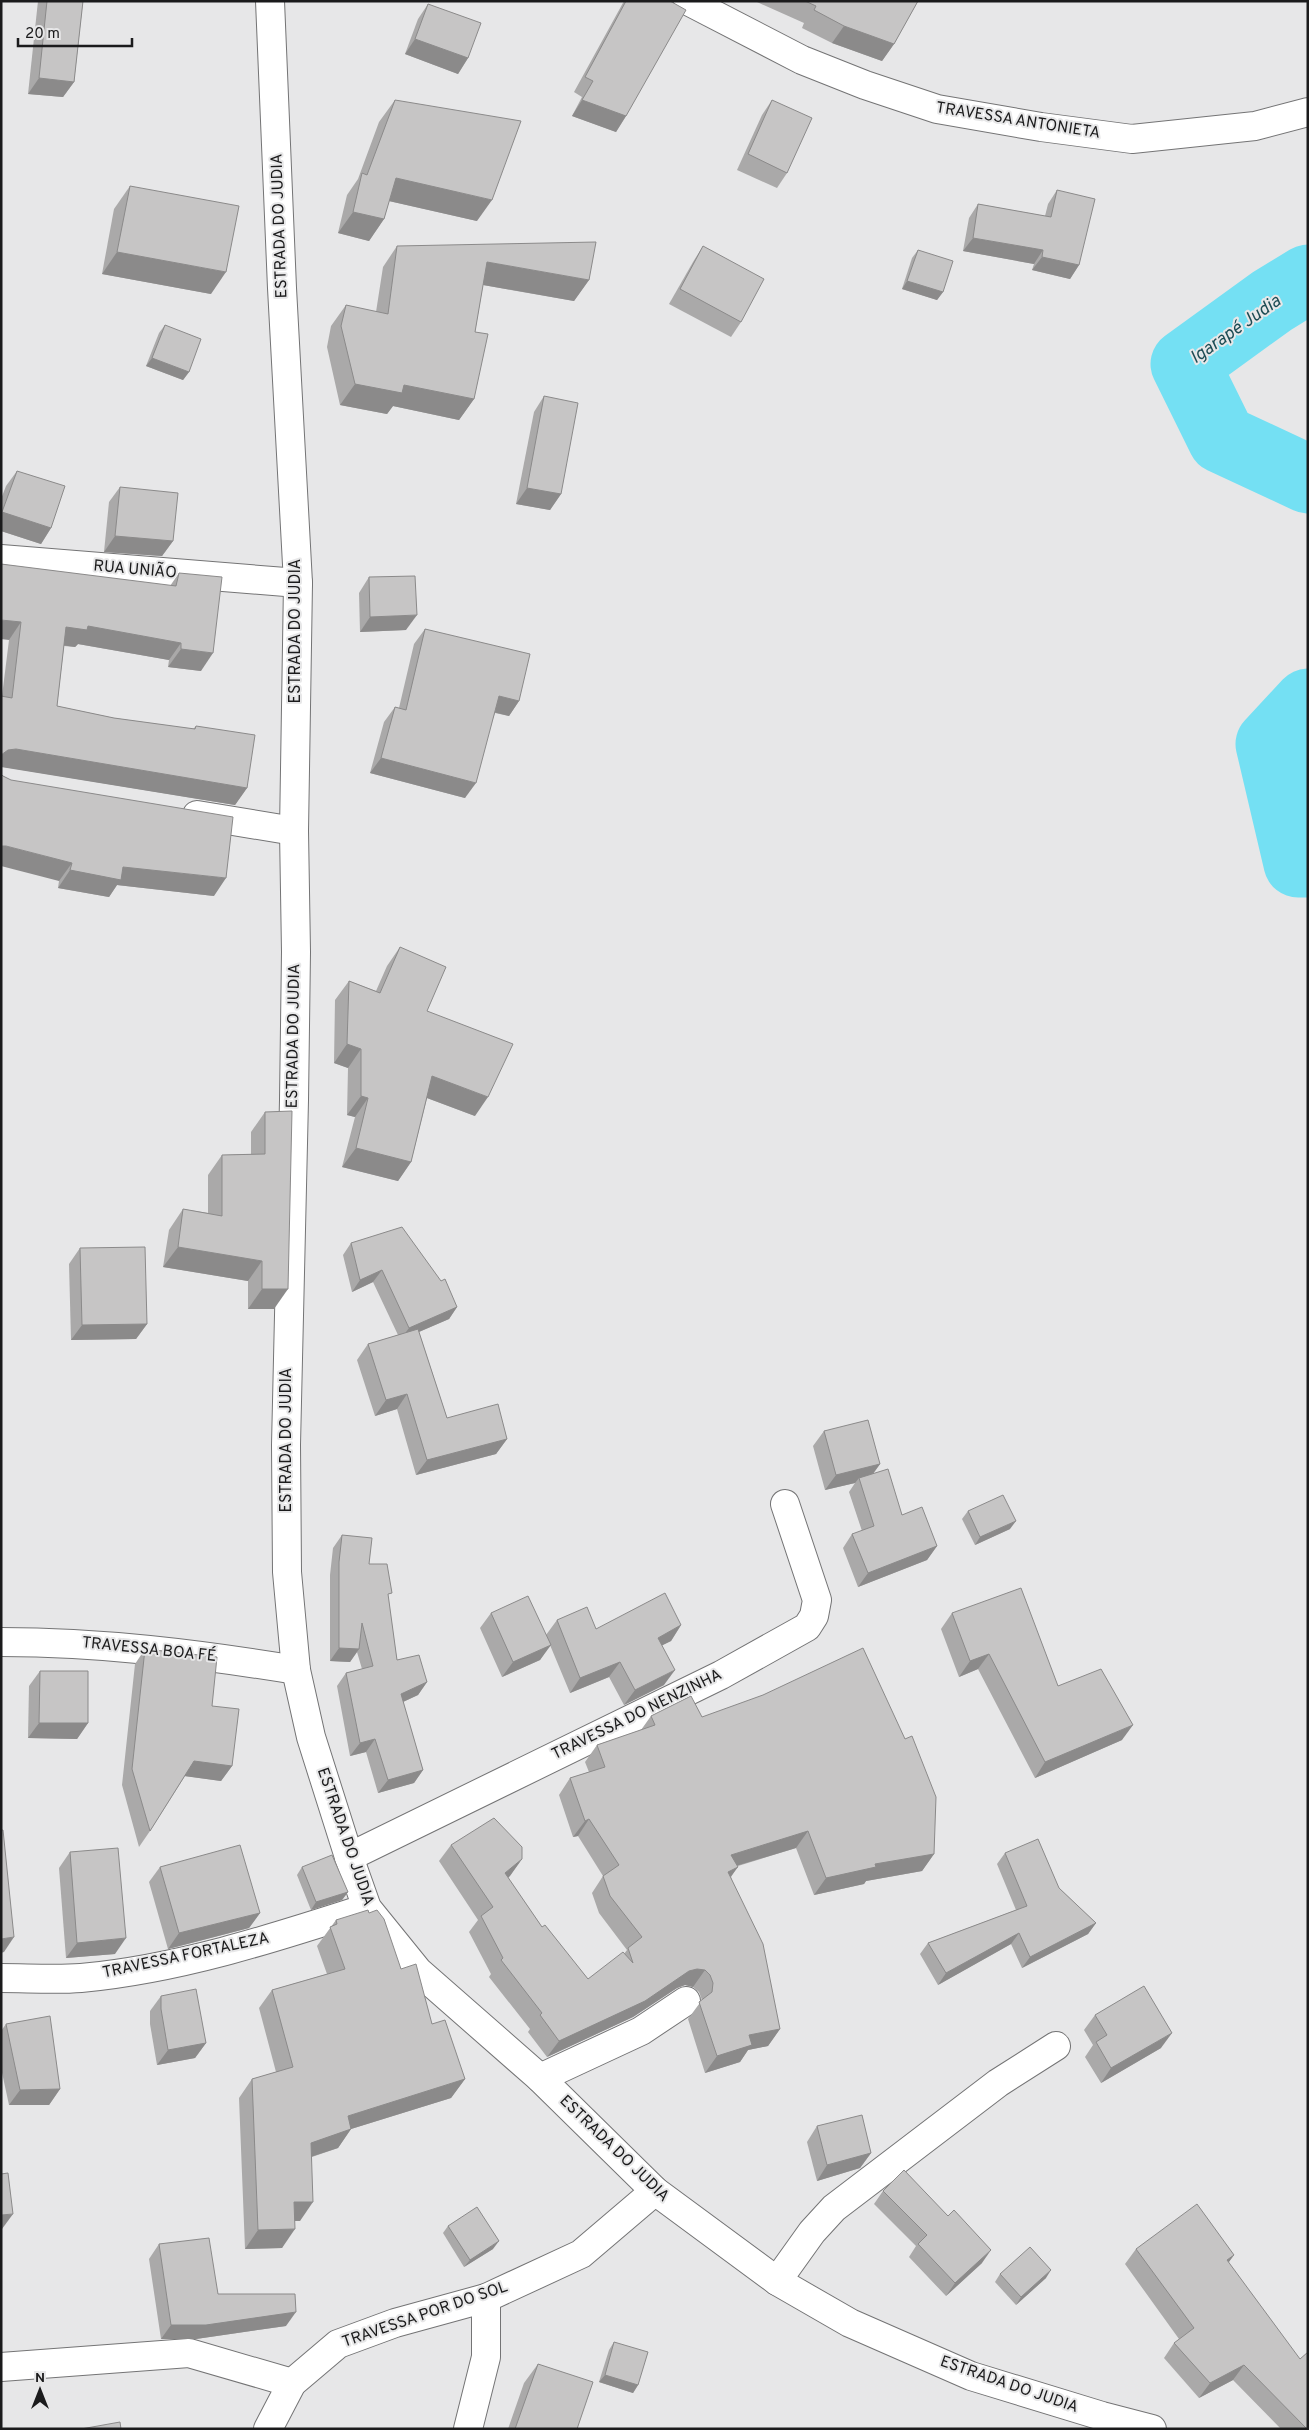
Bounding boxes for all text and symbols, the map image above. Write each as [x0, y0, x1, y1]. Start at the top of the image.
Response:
scale bar [18, 15, 131, 47]
text: 20 m [25, 25, 60, 44]
street label: TRAVESSA ANTONIETA [934, 98, 1102, 144]
street label: ESTRADA DO JUDIA [267, 153, 293, 299]
water label: Igarapé Judia [1186, 290, 1287, 370]
street label: RUA UNIÃO [92, 553, 178, 584]
street label: ESTRADA DO JUDIA [286, 558, 306, 703]
street label: ESTRADA DO JUDIA [283, 963, 305, 1109]
street label: ESTRADA DO JUDIA [277, 1367, 297, 1512]
street label: TRAVESSA BOA FÉ [81, 1631, 217, 1667]
street label: TRAVESSA DO NENZINHA [549, 1665, 726, 1765]
street label: ESTRADA DO JUDIA [312, 1765, 378, 1909]
street label: TRAVESSA FORTALEZA [101, 1929, 271, 1983]
street label: ESTRADA DO JUDIA [555, 2091, 673, 2207]
street label: TRAVESSA POR DO SOL [340, 2277, 510, 2353]
street label: ESTRADA DO JUDIA [937, 2352, 1081, 2418]
north arrow [15, 2365, 65, 2415]
text: N [35, 2370, 45, 2387]

